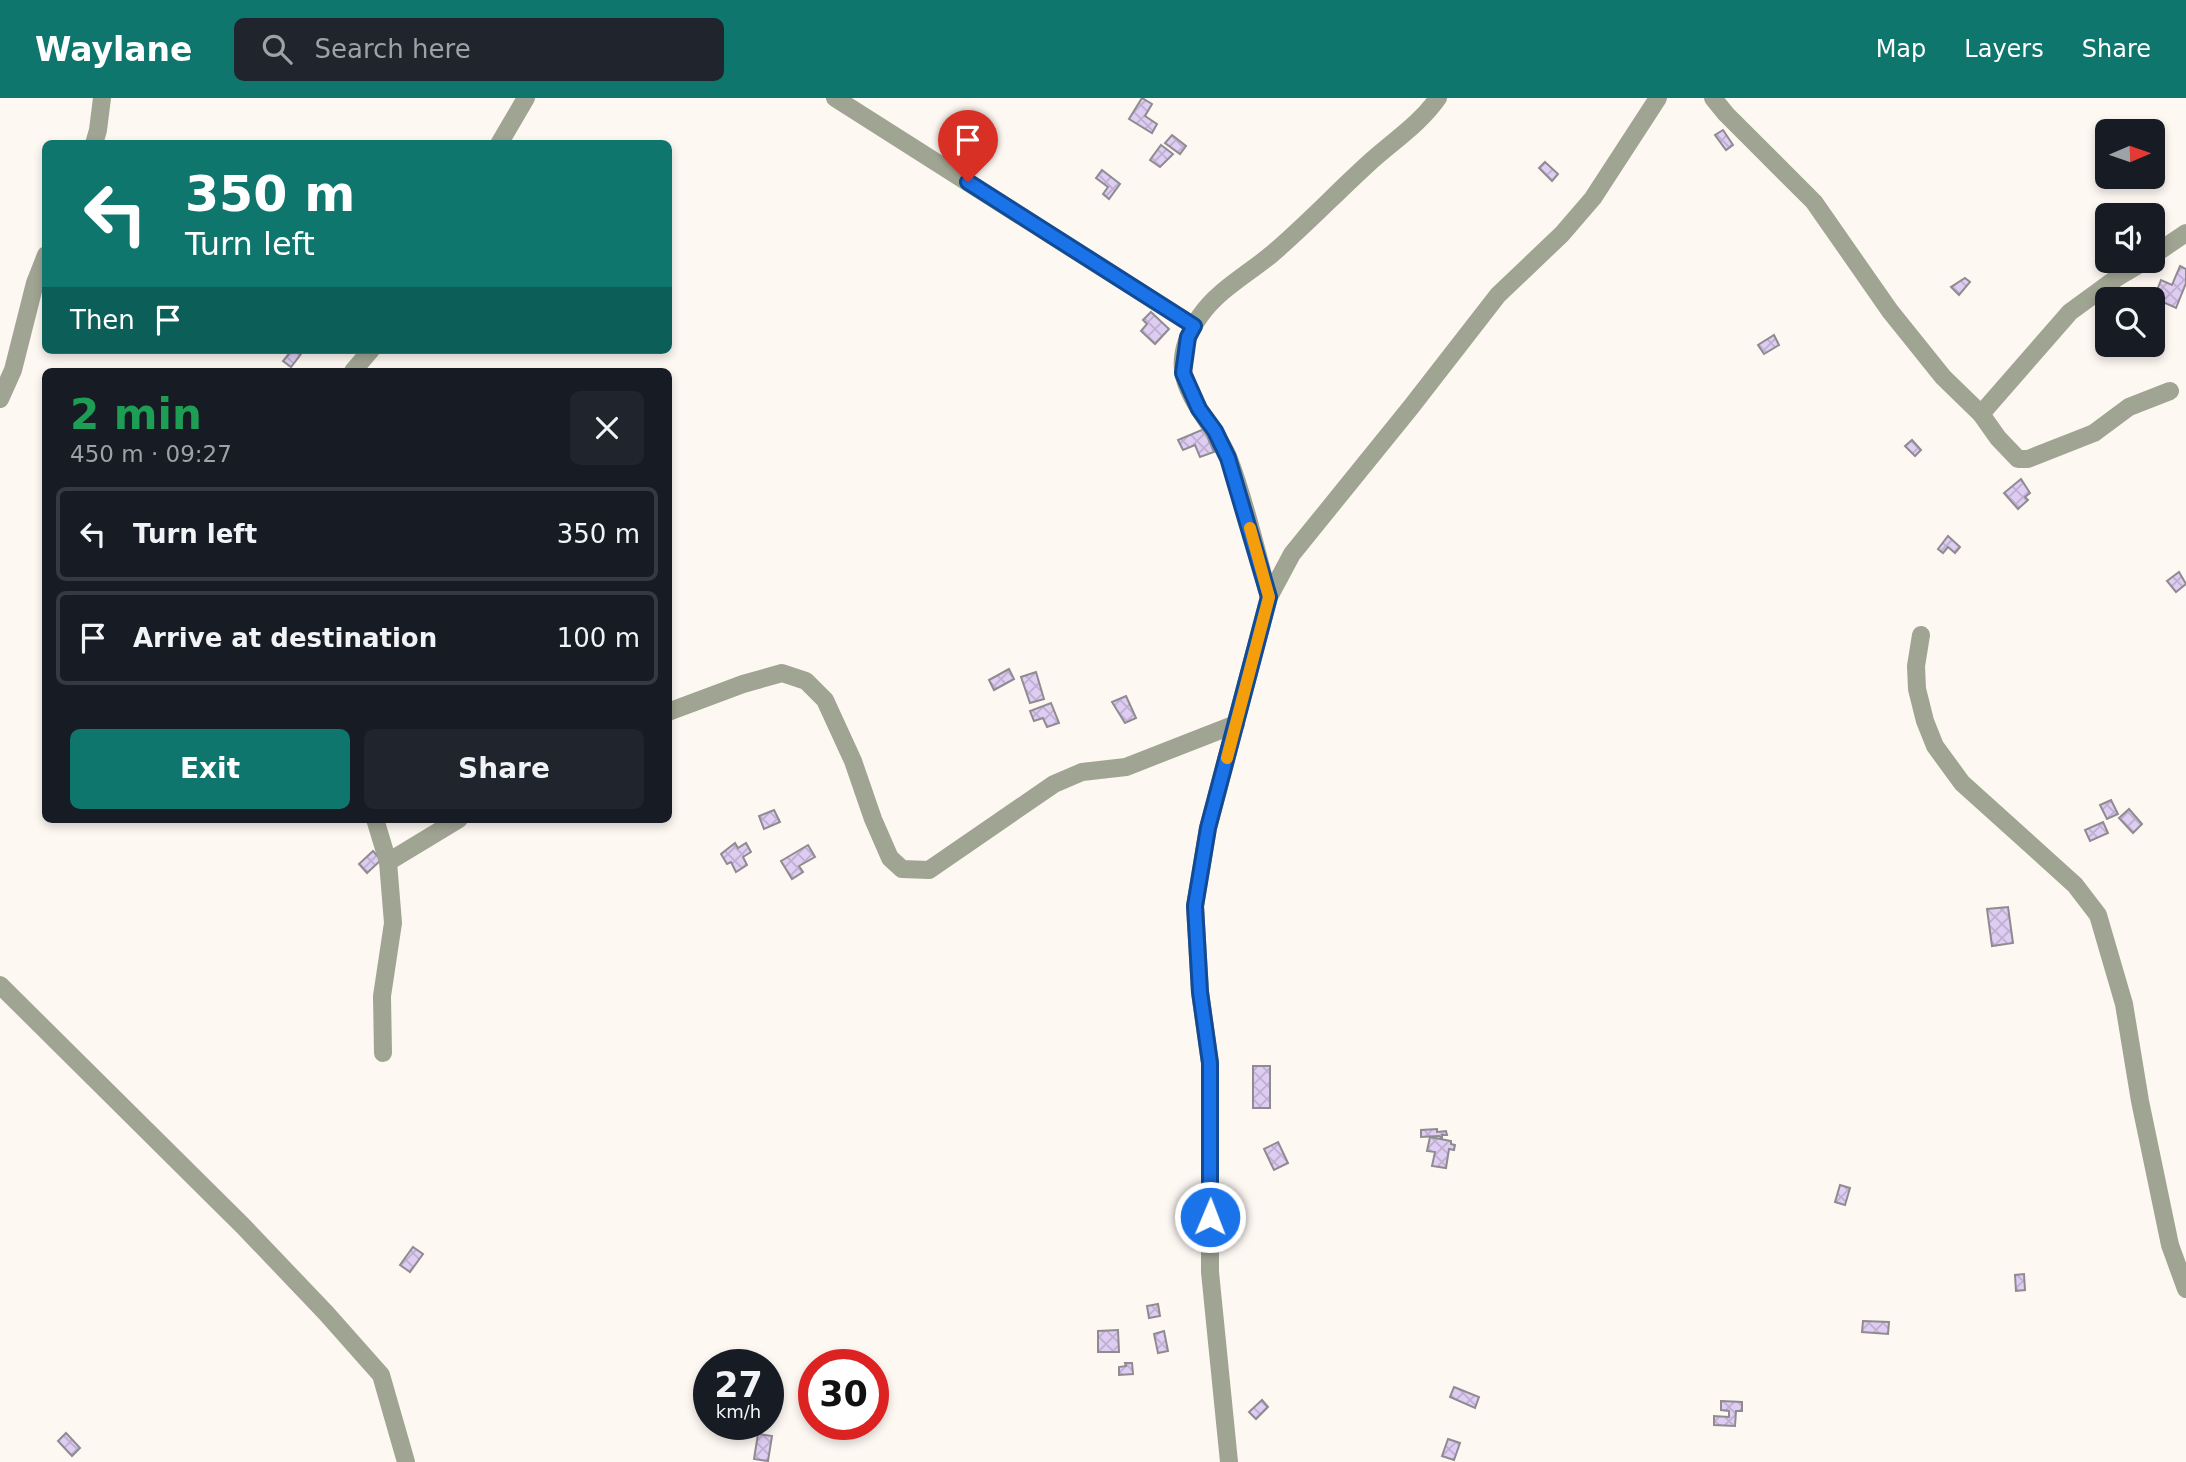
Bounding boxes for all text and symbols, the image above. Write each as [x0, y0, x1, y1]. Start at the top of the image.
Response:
search box [234, 18, 724, 81]
text: Waylane [35, 30, 192, 69]
icon: search [258, 30, 296, 68]
text: Search here [314, 34, 471, 64]
text: Map [1876, 35, 1926, 63]
text: Layers [1964, 35, 2044, 63]
text: Share [2082, 35, 2151, 63]
pin [938, 110, 998, 182]
north arrow [2095, 119, 2165, 189]
map controls [2095, 119, 2165, 357]
icon: arrive [949, 121, 987, 159]
text: 350 m [185, 166, 355, 223]
icon: left [70, 168, 161, 259]
button: sound [2095, 203, 2165, 273]
text: Turn left [185, 225, 315, 263]
button: search [2095, 287, 2165, 357]
icon: arrive [149, 301, 187, 339]
text: Then [70, 305, 135, 335]
text: 2 min [70, 390, 202, 439]
button: close [570, 391, 644, 465]
text: 450 m · 09:27 [70, 441, 232, 467]
icon: left [74, 515, 112, 553]
text: Turn left [133, 519, 257, 549]
text: 350 m [557, 519, 640, 549]
icon: arrive [74, 619, 112, 657]
text: Arrive at destination [133, 623, 437, 653]
text: 100 m [557, 623, 640, 653]
button: Exit [70, 729, 350, 809]
button: Share [364, 729, 644, 809]
position arrow [1173, 1180, 1247, 1254]
speed limit sign: 30 [798, 1349, 889, 1440]
text: 27 [714, 1365, 763, 1405]
text: km/h [716, 1401, 761, 1422]

